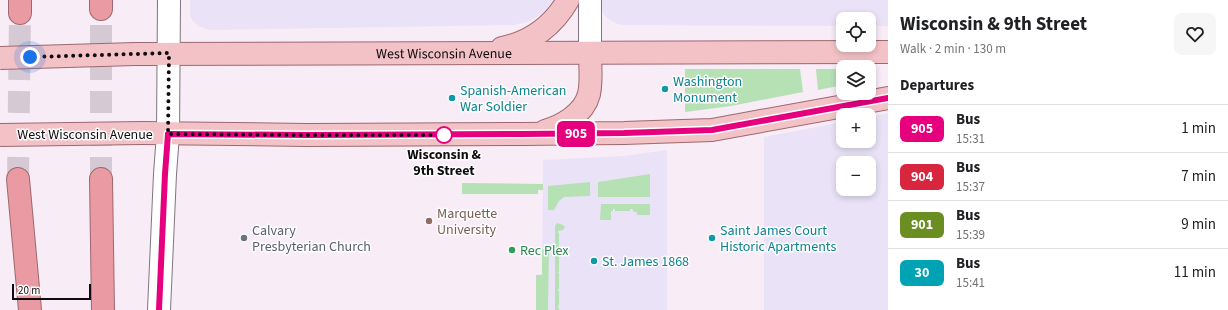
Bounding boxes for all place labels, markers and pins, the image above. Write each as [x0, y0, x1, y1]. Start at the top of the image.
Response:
place label: Washington Monument [673, 72, 742, 108]
place label: Spanish-American War Soldier [460, 81, 566, 117]
marker: Washington Monument [660, 84, 670, 94]
marker: Spanish-American War Soldier [447, 93, 457, 103]
marker: Wisconsin & 9th Street [435, 126, 453, 144]
place label: Wisconsin & 9th Street [407, 145, 481, 181]
place label: Marquette University [437, 204, 497, 240]
marker: Marquette University [424, 216, 434, 226]
place label: Calvary Presbyterian Church [252, 221, 371, 257]
place label: Saint James Court Historic Apartments [720, 221, 836, 257]
marker: Calvary Presbyterian Church [239, 233, 249, 243]
marker: Saint James Court Historic Apartments [707, 233, 717, 243]
place label: Rec Plex [520, 241, 569, 261]
marker: Rec Plex [507, 245, 517, 255]
place label: St. James 1868 [602, 252, 689, 272]
marker: St. James 1868 [589, 256, 599, 266]

